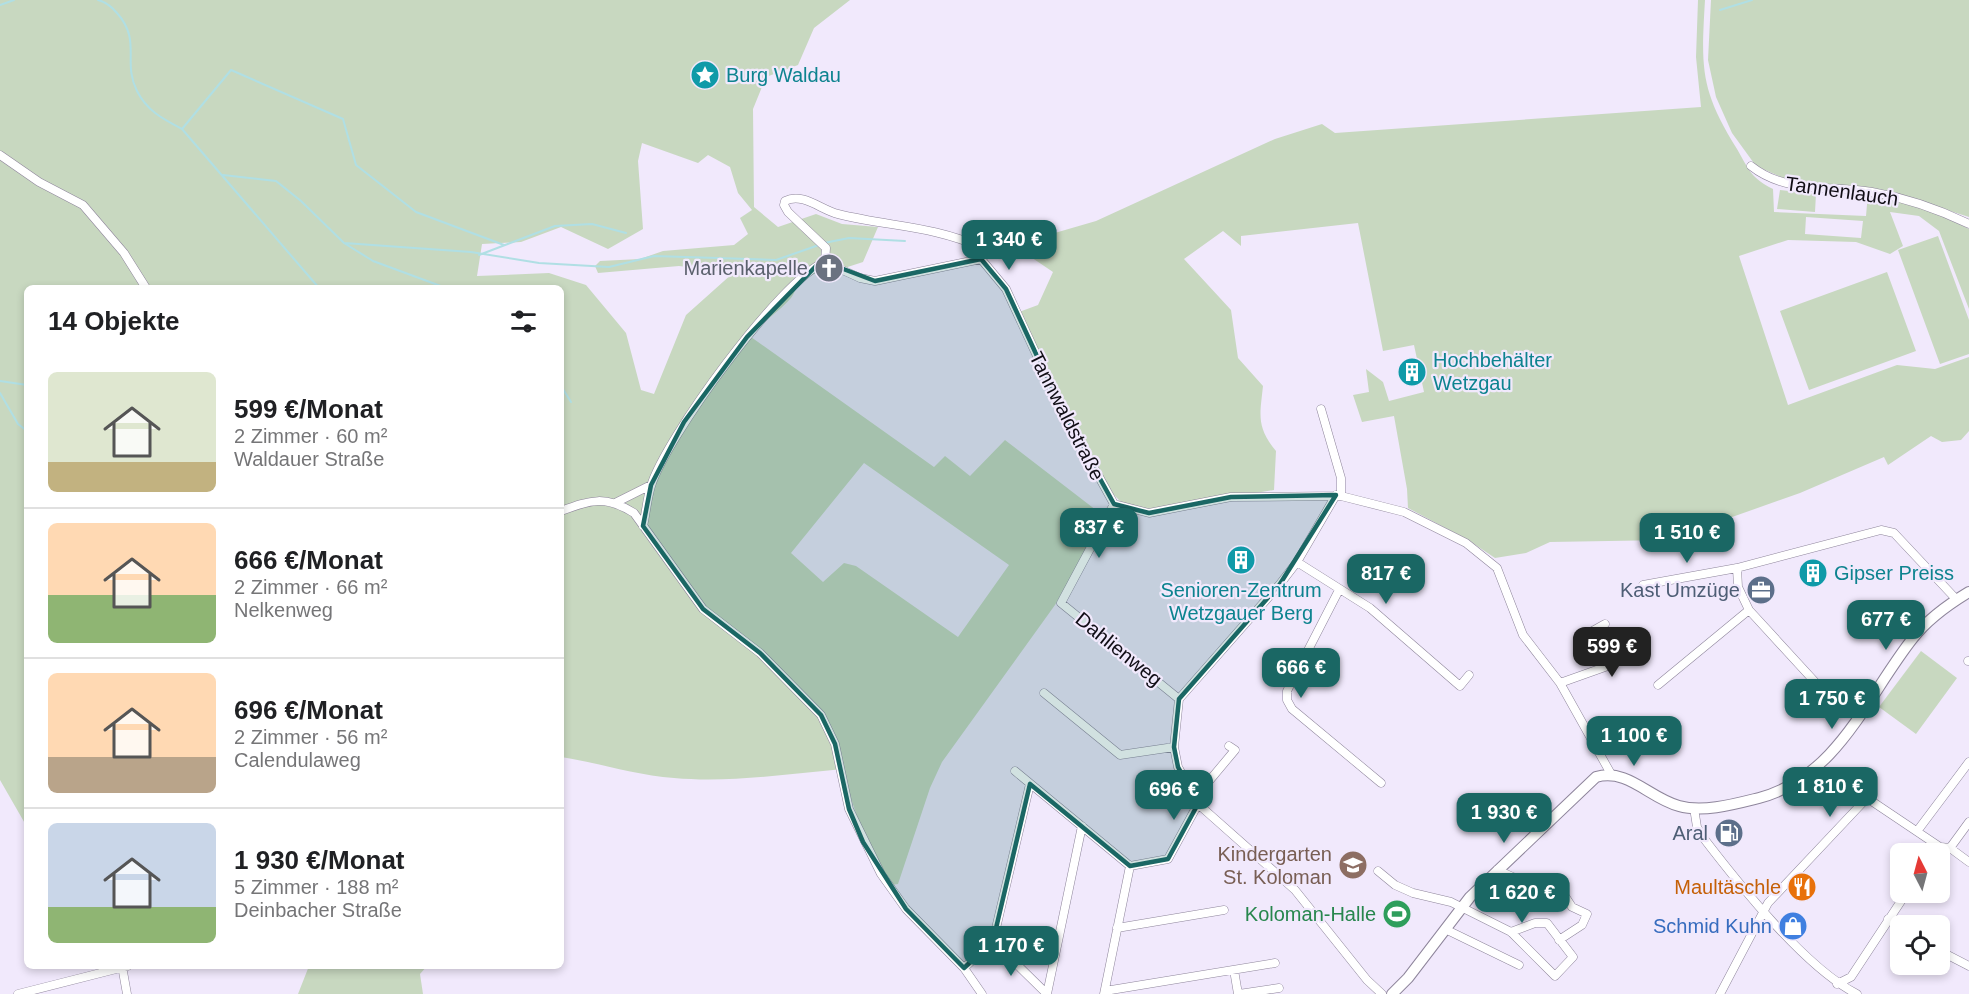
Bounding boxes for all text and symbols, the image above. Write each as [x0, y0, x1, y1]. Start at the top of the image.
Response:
place icon: Burg Waldau [689, 59, 721, 91]
place label: Burg Waldau [726, 64, 841, 86]
street label: Tannenlauch [1784, 172, 1900, 210]
pin: 1 340 € [954, 220, 1064, 271]
text: 1 340 € [976, 228, 1042, 250]
church icon: Marienkapelle [813, 252, 845, 284]
place label: Marienkapelle [683, 257, 808, 279]
icon: filters [507, 305, 540, 338]
text: 14 Objekte [48, 306, 180, 336]
street label: Tannwaldstraße [1025, 348, 1109, 484]
place label: Hochbehälter Wetzgau [1433, 349, 1552, 394]
building icon: Hochbehälter Wetzgau [1396, 356, 1428, 388]
text: 599 €/Monat [234, 394, 383, 424]
icon: home [96, 396, 168, 468]
text: 2 Zimmer · 60 m² [234, 425, 387, 447]
text: Waldauer Straße [234, 448, 384, 470]
pin: 837 € [1057, 508, 1141, 559]
pin: 1 510 € [1632, 513, 1742, 564]
text: 837 € [1074, 516, 1124, 538]
text: 1 510 € [1654, 521, 1720, 543]
building icon: Senioren-Zentrum Wetzgauer Berg [1225, 544, 1257, 576]
text: 666 €/Monat [234, 545, 383, 575]
icon: home [96, 547, 168, 619]
pin: 817 € [1344, 554, 1428, 605]
building icon: Gipser Preiss [1797, 557, 1829, 589]
text: 817 € [1361, 562, 1411, 584]
place label: Gipser Preiss [1834, 562, 1954, 584]
office icon: Kast Umzüge [1745, 574, 1777, 606]
text: 2 Zimmer · 66 m² [234, 576, 387, 598]
place label: Senioren-Zentrum Wetzgauer Berg [1160, 579, 1322, 624]
place label: Kast Umzüge [1620, 579, 1740, 601]
text: Nelkenweg [234, 599, 333, 621]
pin: 677 € [1844, 600, 1928, 651]
street label: Dahlienweg [1071, 608, 1167, 690]
text: 677 € [1861, 608, 1911, 630]
pin: 599 € [1570, 627, 1654, 678]
text: 599 € [1587, 635, 1637, 657]
pin: 666 € [1259, 648, 1343, 699]
text: 666 € [1276, 656, 1326, 678]
pin: 1 750 € [1777, 679, 1887, 730]
text: 1 750 € [1799, 687, 1865, 709]
text: 696 €/Monat [234, 695, 383, 725]
icon: home [96, 697, 168, 769]
pin: 1 100 € [1579, 716, 1689, 767]
text: 1 100 € [1601, 724, 1667, 746]
text: 2 Zimmer · 56 m² [234, 726, 387, 748]
text: Calendulaweg [234, 749, 361, 771]
pin: 1 810 € [1775, 767, 1885, 818]
pin: 696 € [1132, 770, 1216, 821]
text: 1 810 € [1797, 775, 1863, 797]
text: 696 € [1149, 778, 1199, 800]
pin: 1 930 € [1449, 793, 1559, 844]
text: 1 930 € [1471, 801, 1537, 823]
fuel station icon: Aral [1713, 817, 1745, 849]
place label: Aral [1672, 822, 1708, 844]
place label: Kindergarten St. Koloman [1217, 843, 1332, 888]
north arrow [1890, 843, 1950, 903]
map controls [1890, 843, 1950, 975]
text: 1 930 €/Monat [234, 845, 405, 875]
icon: home [96, 847, 168, 919]
school or university icon: Kindergarten St. Koloman [1337, 849, 1369, 881]
restaurant icon: Maultäschle [1786, 871, 1818, 903]
pin: 1 620 € [1467, 873, 1577, 924]
text: 5 Zimmer · 188 m² [234, 876, 398, 898]
place label: Maultäschle [1674, 876, 1781, 898]
text: 1 620 € [1489, 881, 1555, 903]
sports icon: Koloman-Halle [1381, 898, 1413, 930]
text: Deinbacher Straße [234, 899, 402, 921]
place label: Koloman-Halle [1245, 903, 1376, 925]
shop icon: Schmid Kuhn [1777, 910, 1809, 942]
place label: Schmid Kuhn [1653, 915, 1772, 937]
button: locate [1890, 915, 1950, 975]
pin: 1 170 € [956, 926, 1066, 977]
text: 1 170 € [978, 934, 1044, 956]

